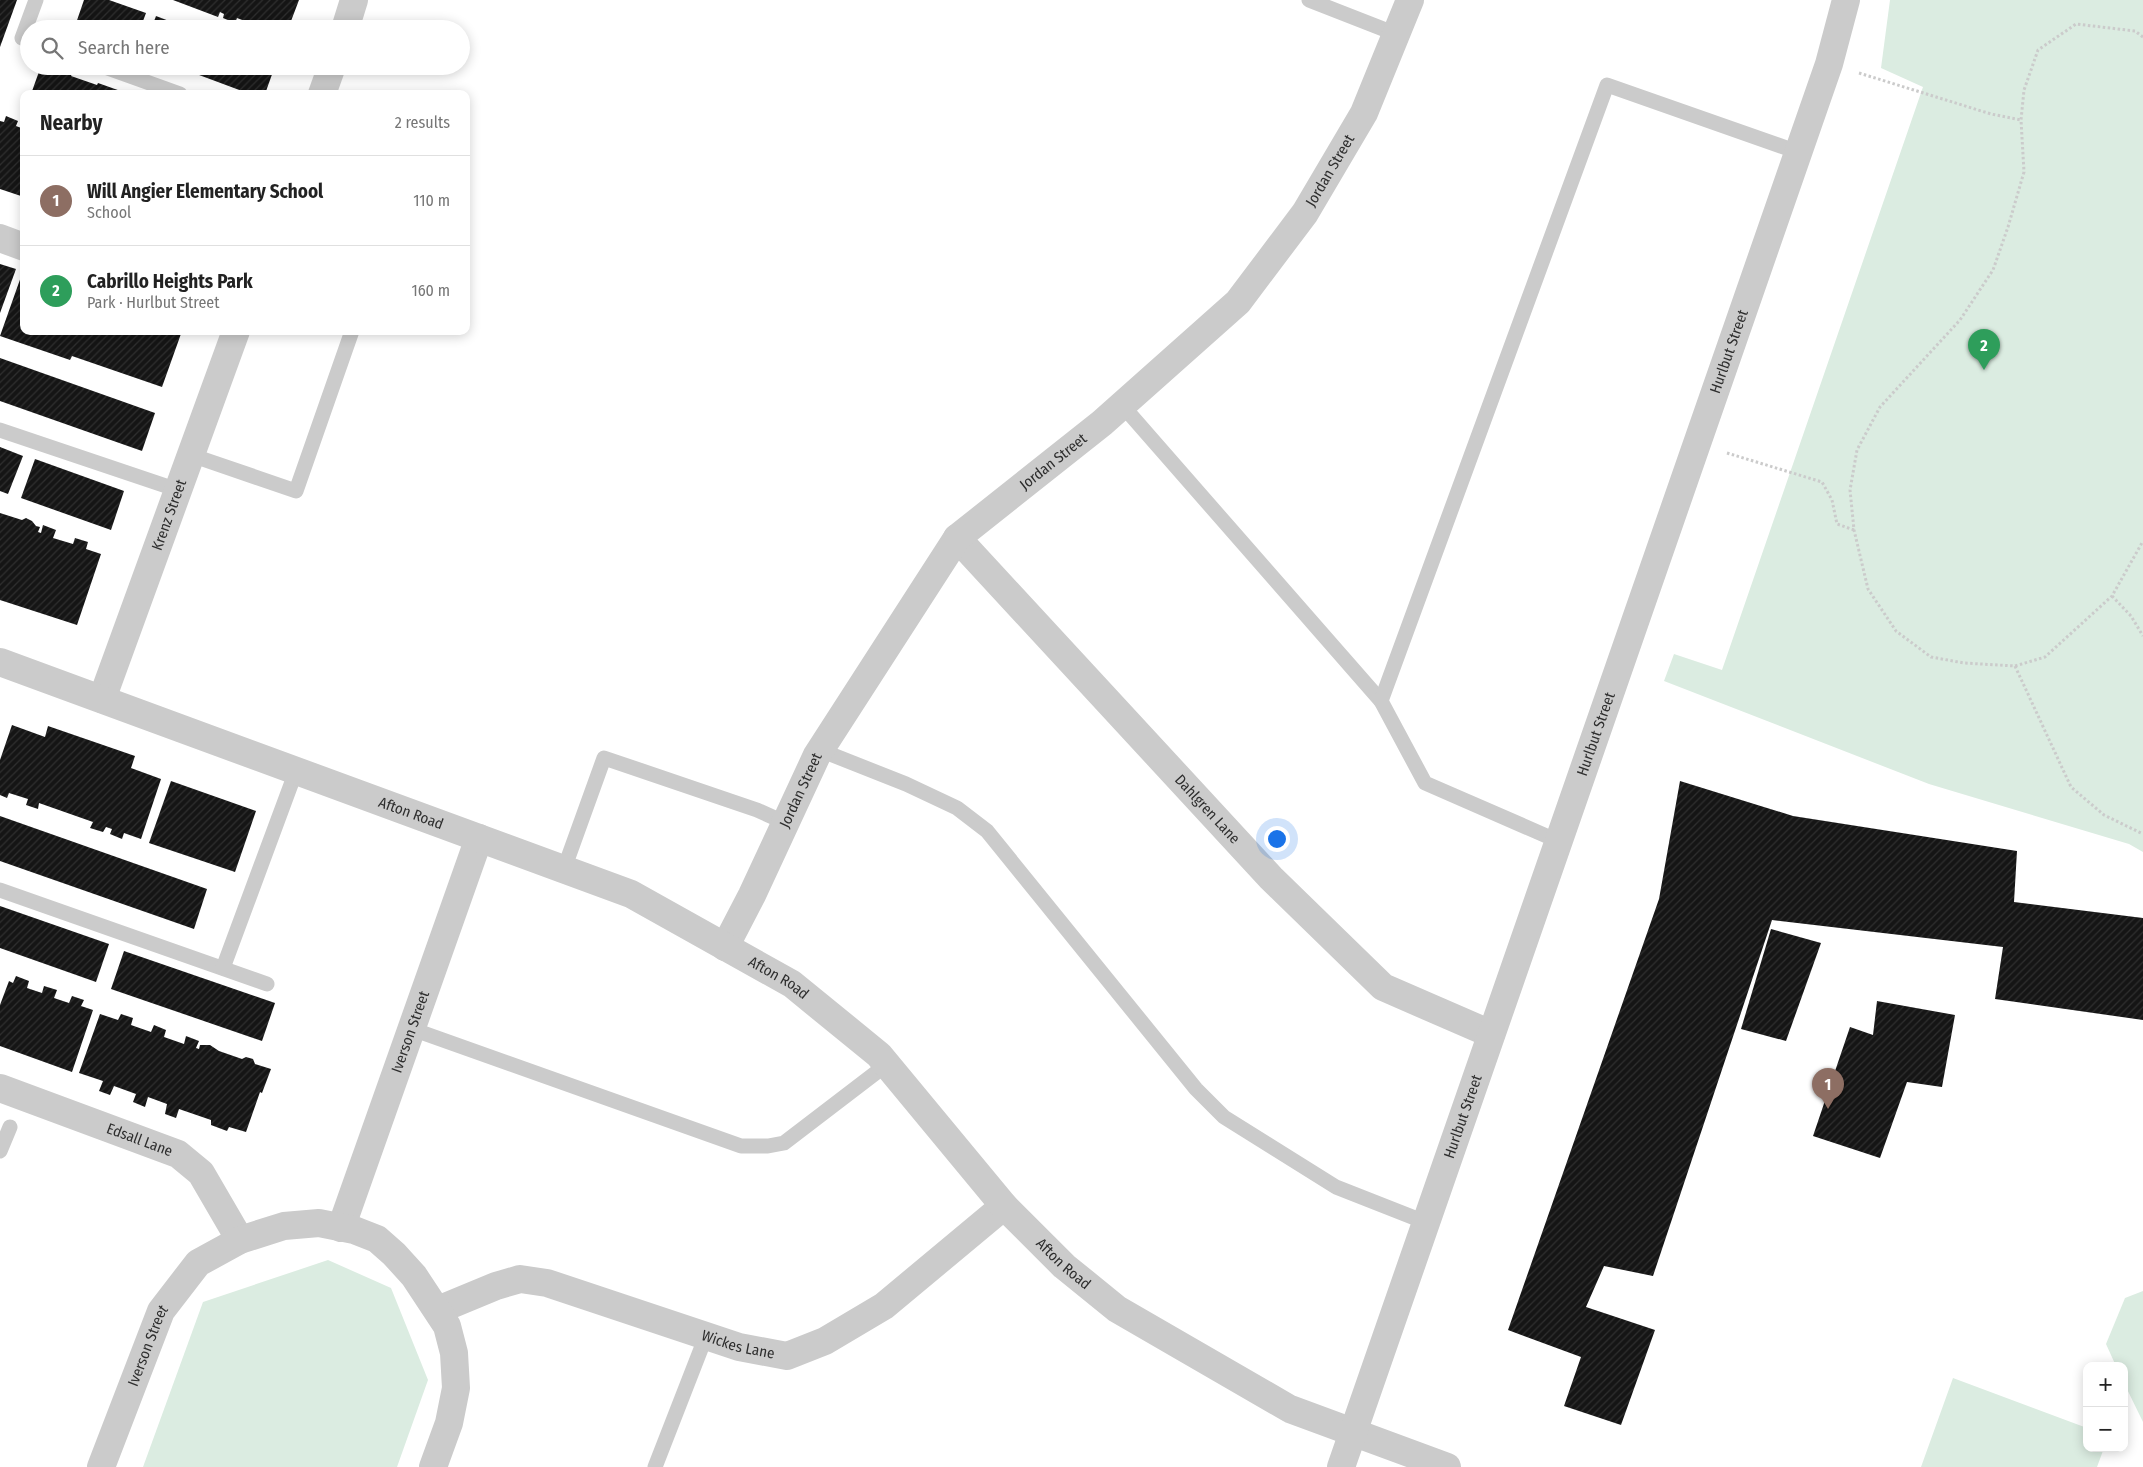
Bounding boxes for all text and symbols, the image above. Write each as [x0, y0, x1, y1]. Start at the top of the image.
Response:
search box [20, 20, 470, 75]
icon: search [38, 34, 66, 62]
text: Search here [78, 36, 170, 59]
text: Nearby [40, 110, 102, 136]
text: 2 results [395, 113, 450, 132]
street label: Jordan Street [1302, 131, 1358, 210]
text: Will Angier Elementary School [87, 180, 323, 203]
text: 1 [53, 191, 59, 210]
text: 110 m [413, 191, 450, 210]
text: School [87, 203, 131, 222]
text: Cabrillo Heights Park [87, 270, 253, 293]
text: 2 [52, 281, 60, 300]
text: 160 m [411, 281, 450, 300]
text: Park · Hurlbut Street [87, 293, 219, 312]
street label: Hurlbut Street [1706, 307, 1752, 396]
pin: 2 [1968, 329, 2000, 370]
street label: Jordan Street [1016, 430, 1090, 494]
street label: Krenz Street [148, 477, 190, 553]
street label: Hurlbut Street [1573, 690, 1619, 778]
street label: Jordan Street [775, 750, 826, 831]
street label: Dahlgren Lane [1171, 771, 1244, 847]
street label: Afton Road [376, 793, 446, 833]
your location [1264, 826, 1290, 852]
street label: Afton Road [745, 952, 812, 1003]
street label: Iverson Street [388, 988, 433, 1075]
pin: 1 [1812, 1068, 1844, 1109]
street label: Hurlbut Street [1440, 1072, 1486, 1161]
street label: Edsall Lane [104, 1119, 175, 1160]
street label: Afton Road [1032, 1234, 1094, 1293]
street label: Iverson Street [124, 1301, 172, 1389]
street label: Wickes Lane [699, 1326, 776, 1362]
map controls [2083, 1362, 2128, 1452]
button: + [2083, 1362, 2128, 1407]
button: − [2083, 1407, 2128, 1452]

